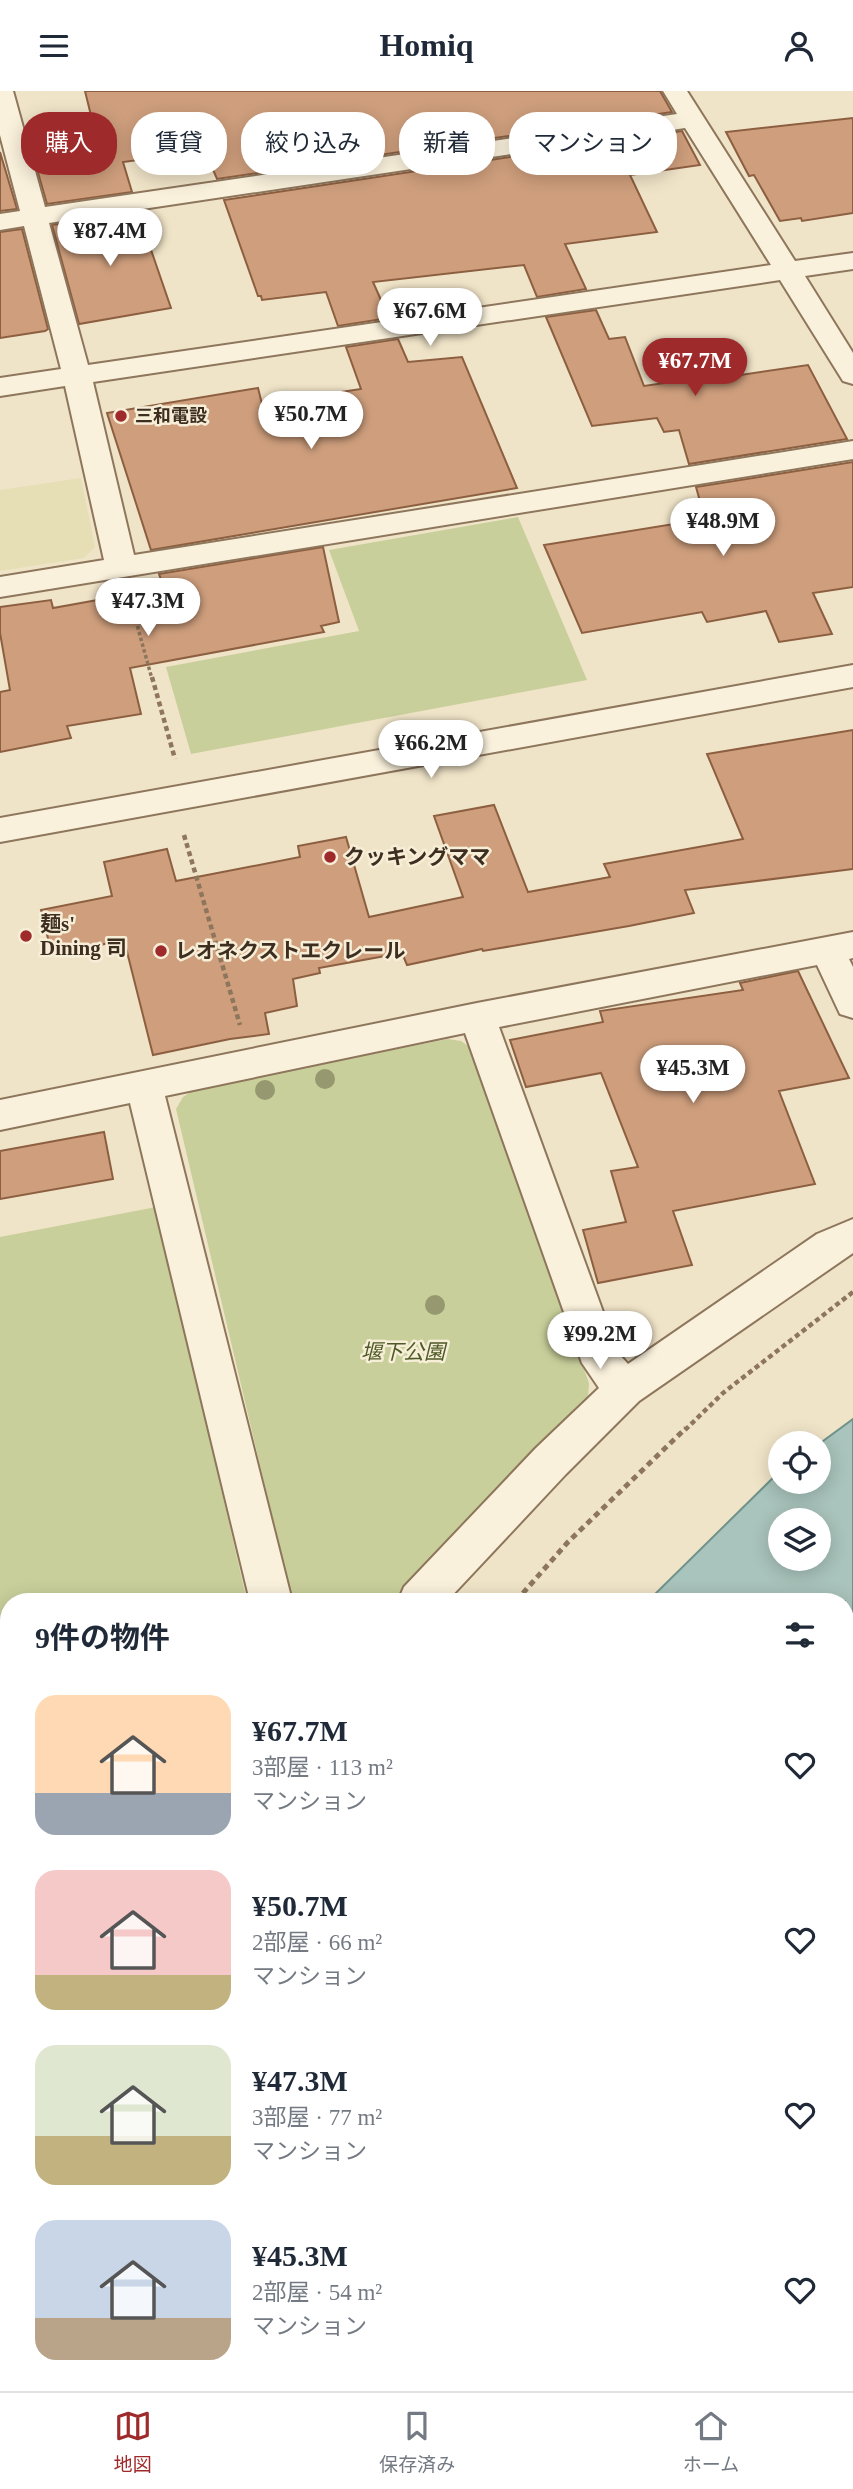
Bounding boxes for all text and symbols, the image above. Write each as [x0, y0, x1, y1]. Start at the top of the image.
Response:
icon: menu [35, 27, 73, 65]
text: Homiq [379, 27, 474, 63]
icon: person [780, 27, 818, 65]
chip: 購入 [21, 112, 117, 175]
chip: 賃貸 [131, 112, 227, 175]
chip: 絞り込み [241, 112, 385, 175]
chip: 新着 [399, 112, 495, 175]
chip: マンション [509, 112, 677, 175]
pin: ¥87.4M [53, 209, 167, 268]
text: ¥87.4M [73, 218, 147, 243]
pin: ¥67.6M [373, 289, 487, 348]
text: ¥67.6M [393, 298, 467, 323]
pin: ¥67.7M [638, 338, 752, 398]
text: ¥67.7M [658, 348, 732, 373]
pin: ¥50.7M [254, 391, 368, 451]
text: ¥50.7M [274, 401, 348, 426]
place label: 三和電設 [135, 406, 207, 426]
marker: 三和電設 [113, 408, 129, 424]
pin: ¥48.9M [666, 498, 780, 558]
text: ¥48.9M [686, 508, 760, 533]
pin: ¥47.3M [91, 579, 205, 638]
text: ¥47.3M [111, 588, 185, 613]
pin: ¥66.2M [374, 721, 488, 780]
text: ¥66.2M [394, 730, 468, 755]
place label: クッキングママ [344, 845, 490, 869]
marker: クッキングママ [322, 849, 338, 865]
place label: 麺s' Dining 司 [40, 912, 127, 960]
marker: 麺s' Dining 司 [18, 928, 34, 944]
place label: レオネクストエクレール [175, 939, 405, 963]
marker: レオネクストエクレール [153, 943, 169, 959]
pin: ¥45.3M [636, 1045, 750, 1105]
text: ¥45.3M [656, 1055, 730, 1080]
pin: ¥99.2M [543, 1311, 657, 1371]
text: ¥99.2M [563, 1321, 637, 1346]
park label: 堰下公園 [361, 1340, 448, 1364]
map controls [768, 1431, 831, 1571]
button: locate [768, 1431, 831, 1494]
button: layers [768, 1508, 831, 1571]
icon: filters [781, 1616, 819, 1654]
text: 9件の物件 [35, 1621, 170, 1654]
text: ¥67.7M [252, 1714, 348, 1747]
icon: home [91, 1723, 175, 1807]
icon: heart [781, 1746, 819, 1784]
text: 3部屋 · 113 m² [252, 1755, 393, 1780]
text: マンション [252, 1789, 367, 1814]
text: ¥50.7M [252, 1889, 348, 1922]
icon: home [91, 1898, 175, 1982]
icon: heart [781, 1921, 819, 1959]
text: 2部屋 · 66 m² [252, 1930, 382, 1955]
text: マンション [252, 1964, 367, 1989]
text: ¥47.3M [252, 2064, 348, 2097]
icon: home [91, 2073, 175, 2157]
icon: heart [781, 2096, 819, 2134]
text: 3部屋 · 77 m² [252, 2105, 382, 2130]
text: マンション [252, 2139, 367, 2164]
text: ¥45.3M [252, 2239, 348, 2272]
icon: home [91, 2248, 175, 2332]
icon: heart [781, 2271, 819, 2309]
text: 2部屋 · 54 m² [252, 2280, 382, 2305]
text: マンション [252, 2314, 367, 2339]
tab: 地図 [114, 2407, 152, 2476]
tab: 保存済み [379, 2407, 455, 2476]
tab: ホーム [683, 2407, 739, 2476]

